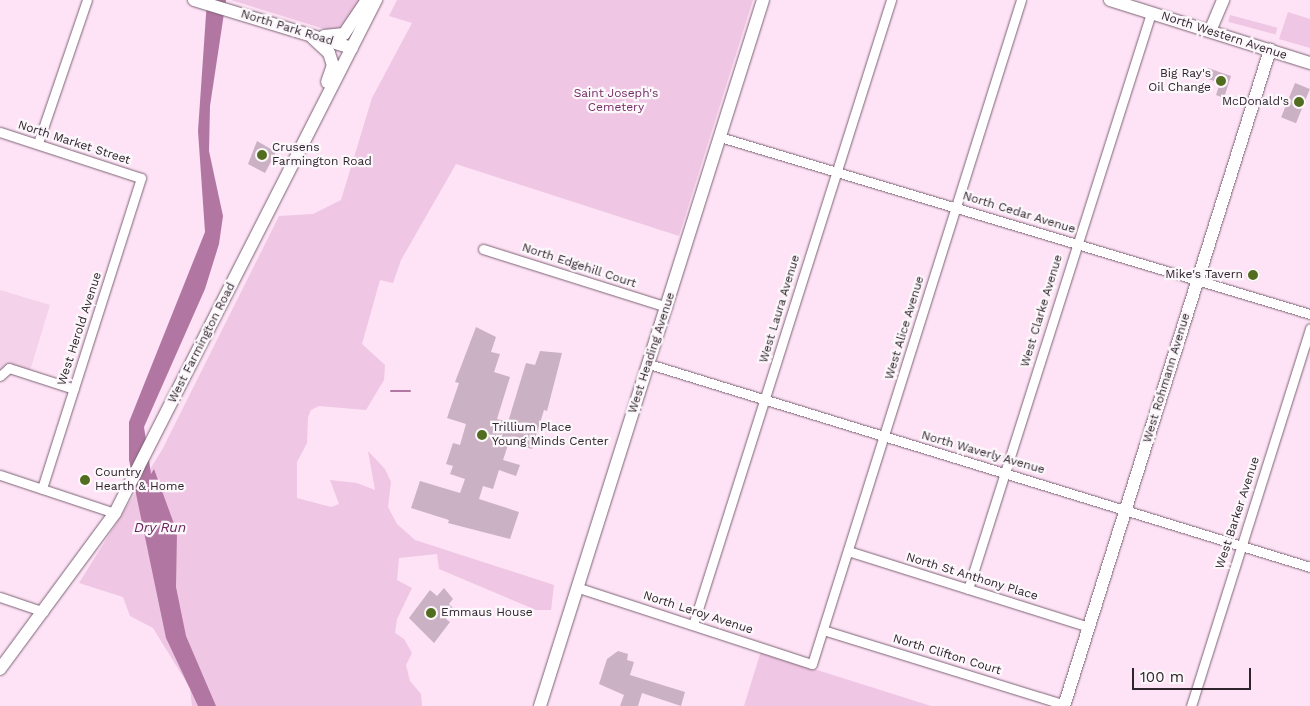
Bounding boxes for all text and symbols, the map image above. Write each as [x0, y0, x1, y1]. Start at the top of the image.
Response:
street label: North Park Road [239, 7, 335, 49]
street label: North Western Avenue [1159, 9, 1289, 63]
place label: Big Ray's Oil Change [1148, 67, 1211, 95]
marker: Big Ray's Oil Change [1215, 75, 1227, 87]
park label: Saint Joseph's Cemetery [574, 87, 658, 115]
place label: McDonald's [1222, 95, 1289, 109]
marker: McDonald's [1293, 96, 1305, 108]
street label: North Market Street [16, 118, 132, 168]
place label: Crusens Farmington Road [272, 141, 372, 169]
marker: Crusens Farmington Road [256, 149, 268, 161]
street label: North Cedar Avenue [961, 189, 1077, 237]
street label: North Edgehill Court [520, 241, 638, 291]
street label: West Laura Avenue [757, 253, 803, 365]
street label: West Clarke Avenue [1018, 253, 1066, 369]
place label: Mike's Tavern [1165, 268, 1243, 282]
marker: Mike's Tavern [1247, 269, 1259, 281]
street label: West Herold Avenue [55, 270, 105, 388]
street label: West Alice Avenue [882, 274, 928, 382]
street label: West Farmington Road [165, 280, 239, 406]
street label: West Heading Avenue [626, 290, 678, 416]
street label: West Rohmann Avenue [1140, 311, 1194, 445]
place label: Trillium Place Young Minds Center [492, 421, 609, 449]
street label: North Waverly Avenue [919, 428, 1047, 478]
marker: Trillium Place Young Minds Center [476, 429, 488, 441]
street label: West Barker Avenue [1213, 455, 1263, 571]
place label: Country Hearth & Home [95, 466, 184, 494]
marker: Country Hearth & Home [79, 474, 91, 486]
water label: Dry Run [134, 519, 186, 535]
street label: North St Anthony Place [904, 550, 1040, 604]
street label: North Leroy Avenue [641, 588, 755, 638]
place label: Emmaus House [441, 606, 533, 620]
marker: Emmaus House [425, 607, 437, 619]
street label: North Clifton Court [891, 632, 1003, 678]
scale bar [1135, 658, 1254, 690]
text: 100 m [1140, 668, 1184, 686]

